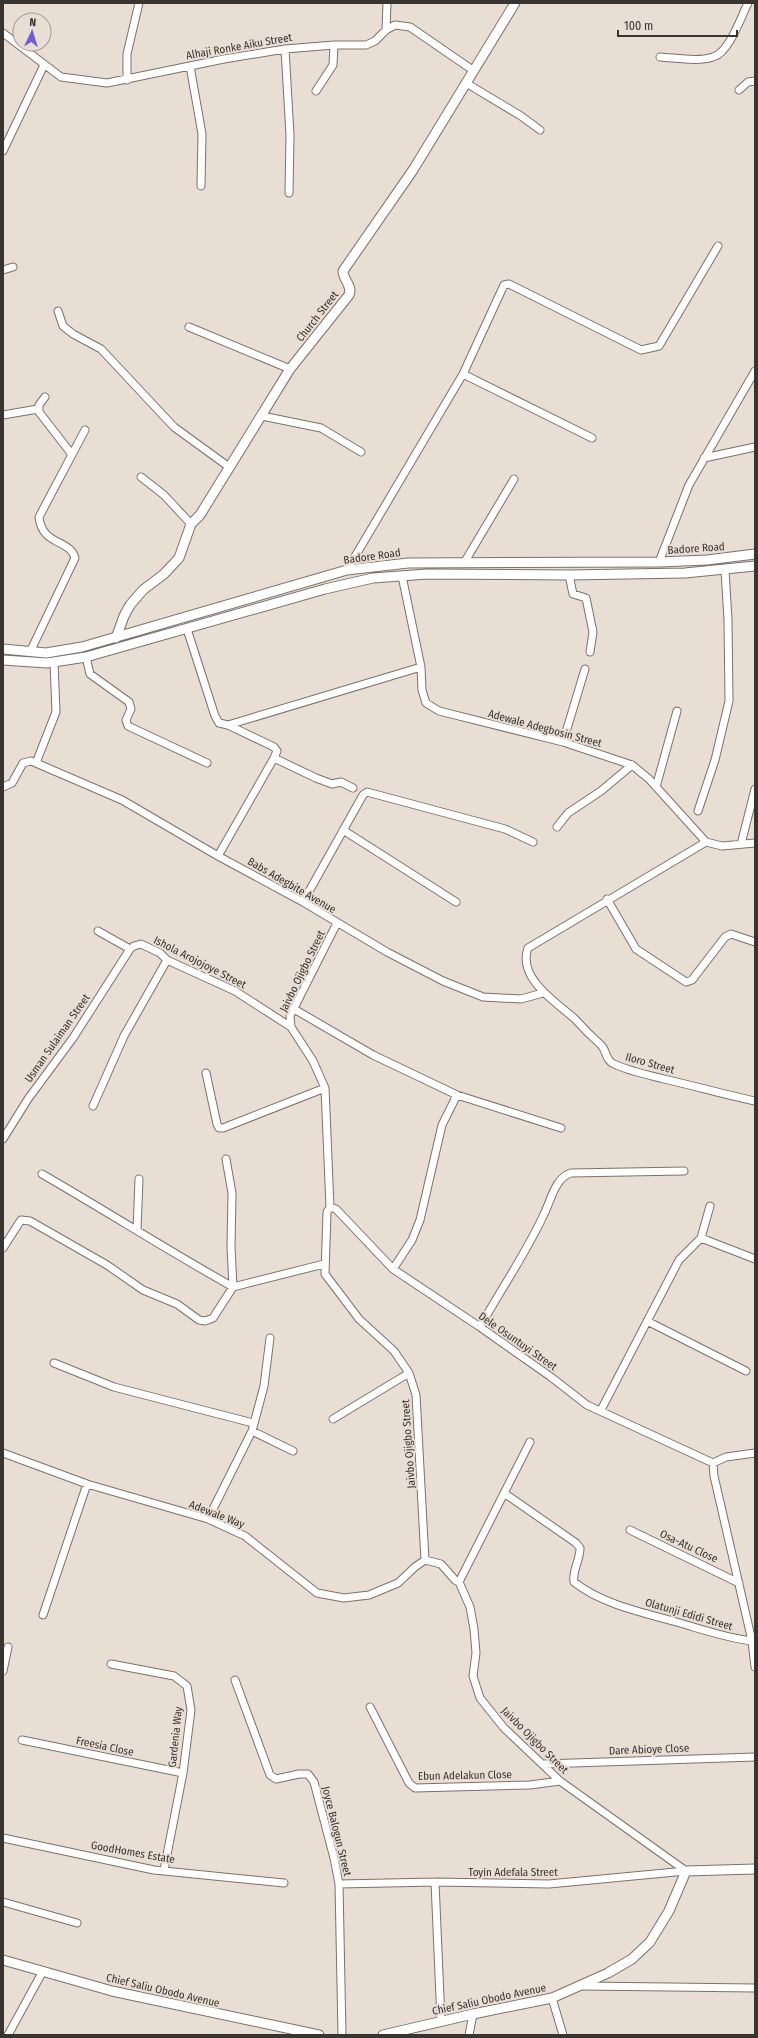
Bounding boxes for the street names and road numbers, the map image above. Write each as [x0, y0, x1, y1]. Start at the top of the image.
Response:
street label: Alhaji Ronke Aiku Street [185, 31, 293, 62]
street label: Church Street [294, 288, 341, 344]
street label: Badore Road [667, 540, 725, 557]
street label: Badore Road [343, 546, 401, 567]
street label: Adewale Adegbosin Street [487, 707, 604, 750]
street label: Babs Adegbite Avenue [245, 855, 338, 916]
street label: Jaivbo Ojigbo Street [277, 928, 328, 1014]
street label: Ishola Arojojoye Street [151, 933, 249, 992]
street label: Usman Sulaiman Street [22, 991, 93, 1085]
street label: Iloro Street [624, 1050, 676, 1077]
street label: Dele Osuntuyi Street [476, 1310, 560, 1373]
street label: Jaivbo Ojigbo Street [399, 1399, 418, 1489]
street label: Adewale Way [187, 1498, 246, 1531]
street label: Osa-Atu Close [658, 1527, 720, 1566]
street label: Olatunji Edidi Street [644, 1596, 734, 1633]
street label: Jaivbo Ojigbo Street [499, 1704, 571, 1777]
street label: Gardenia Way [166, 1706, 185, 1768]
street label: Freesia Close [75, 1734, 135, 1759]
street label: Dare Abioye Close [609, 1742, 689, 1757]
street label: Ebun Adelakun Close [418, 1768, 512, 1783]
street label: Joyce Balogun Street [319, 1785, 354, 1878]
street label: GoodHomes Estate [90, 1839, 176, 1866]
street label: Toyin Adefala Street [468, 1866, 558, 1879]
street label: Chief Saliu Obodo Avenue [105, 1971, 221, 2010]
street label: Chief Saliu Obodo Avenue [431, 1981, 547, 2018]

